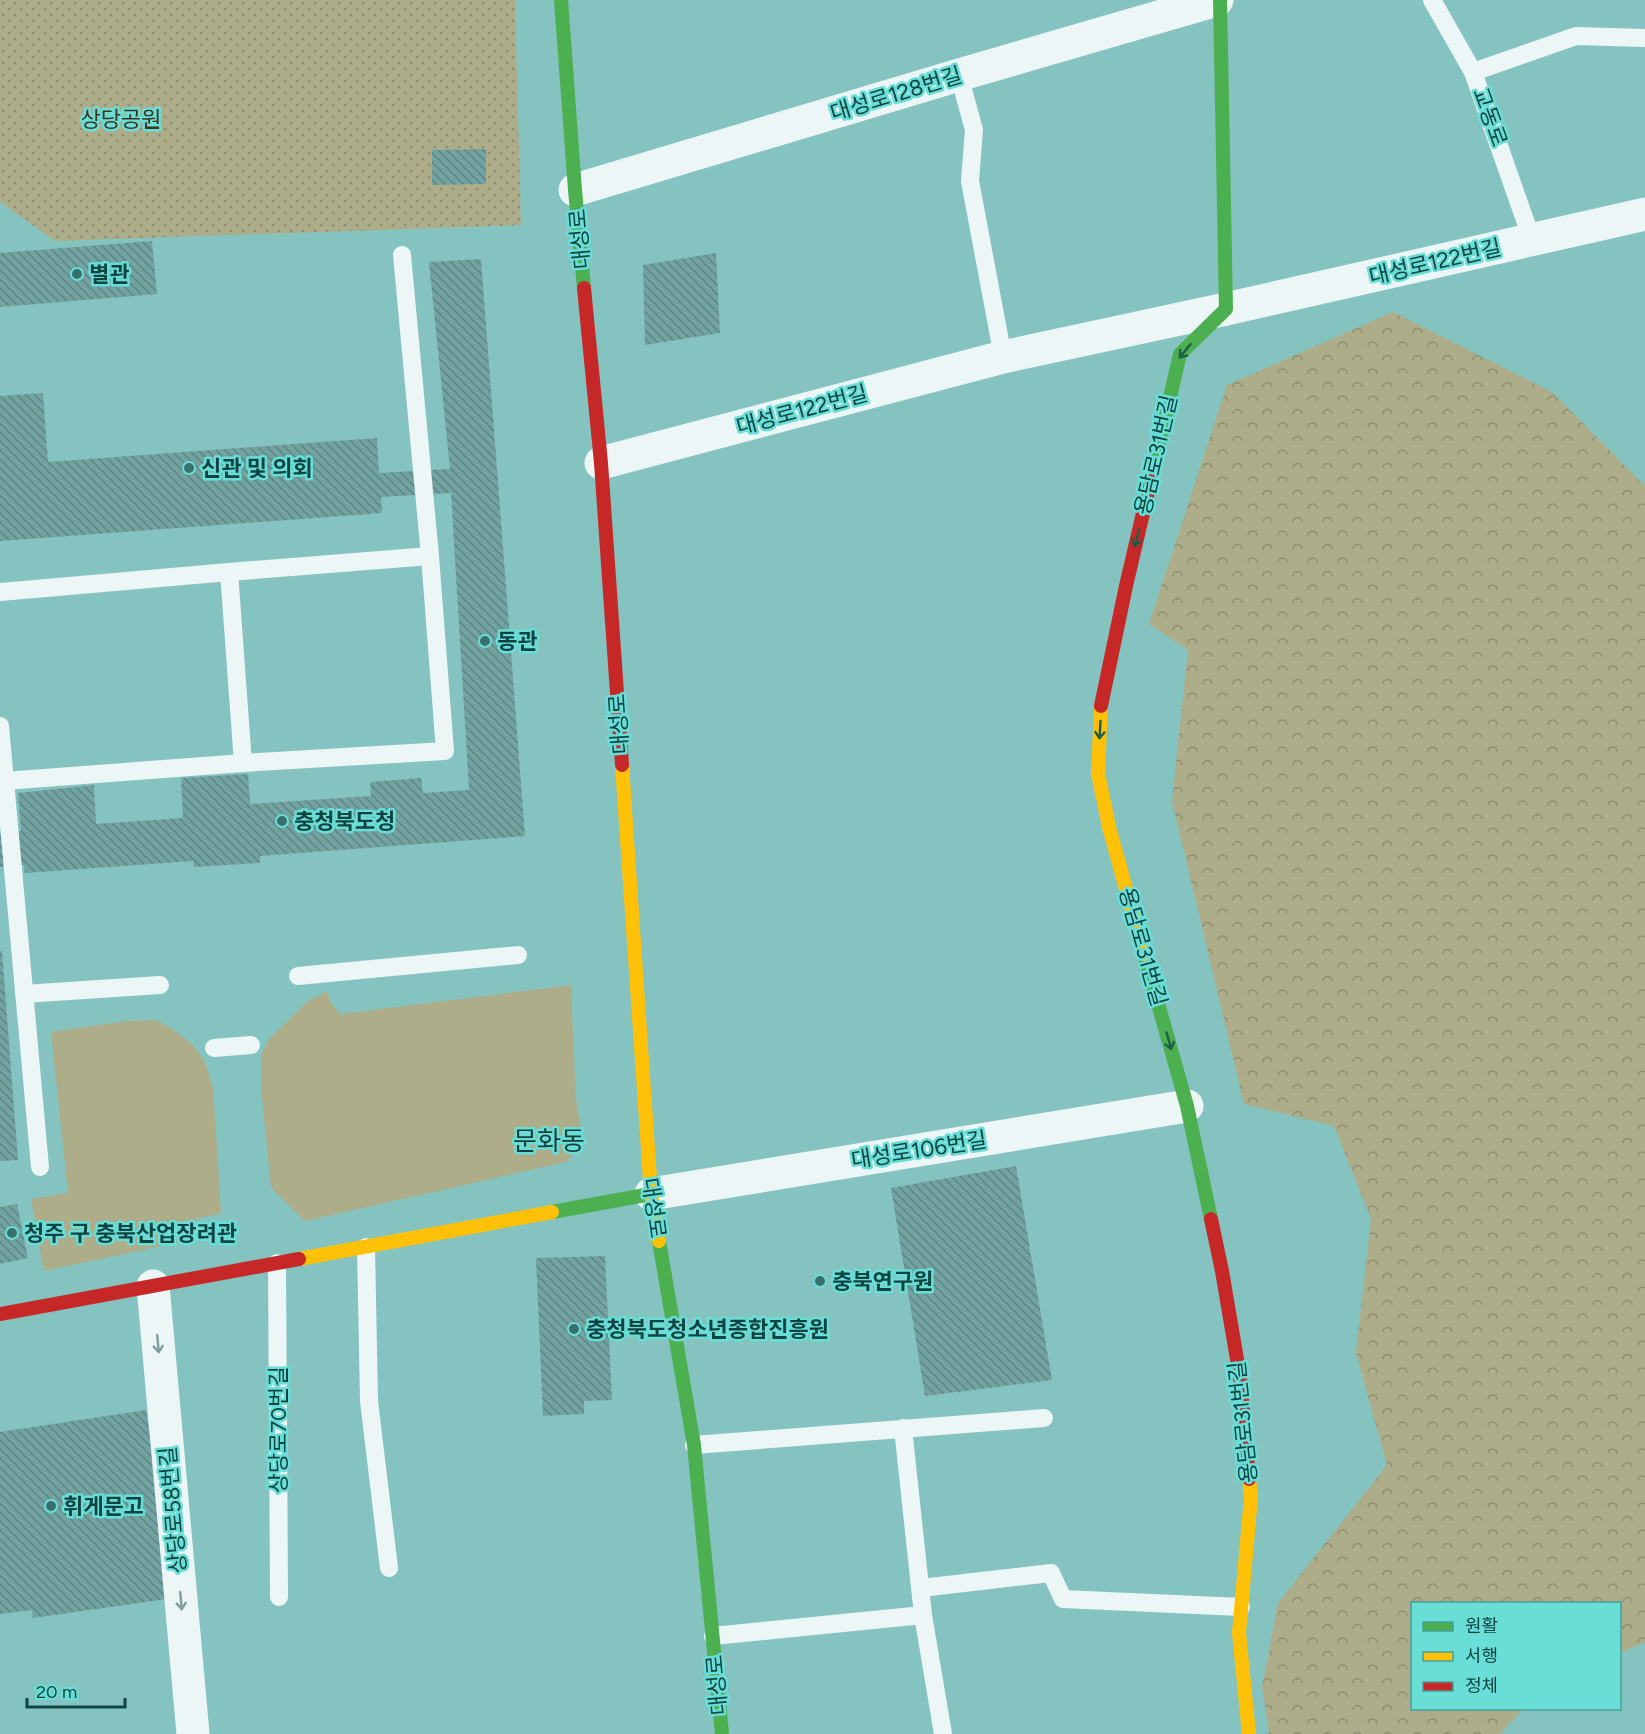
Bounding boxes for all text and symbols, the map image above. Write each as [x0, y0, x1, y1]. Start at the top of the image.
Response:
street label: 대성로128번길 [827, 61, 965, 127]
street label: 교동로 [1467, 84, 1513, 150]
park label: 상당공원 [81, 106, 161, 133]
street label: 대성로 [564, 208, 596, 270]
street label: 대성로122번길 [1366, 234, 1504, 290]
place label: 별관 [89, 261, 129, 288]
marker: 별관 [70, 267, 84, 281]
one-way arrow [1179, 343, 1192, 359]
street label: 대성로122번길 [733, 380, 871, 440]
street label: 용담로31번길 [1129, 392, 1183, 518]
place label: 신관 및 의회 [201, 455, 313, 482]
marker: 신관 및 의회 [182, 461, 196, 475]
one-way arrow [1131, 528, 1142, 548]
place label: 동관 [497, 628, 537, 655]
marker: 동관 [478, 634, 492, 648]
street label: 대성로 [603, 693, 635, 755]
one-way arrow [1094, 719, 1106, 739]
place label: 충청북도청 [294, 808, 395, 835]
marker: 충청북도청 [275, 814, 289, 828]
street label: 용담로31번길 [1113, 885, 1173, 1009]
one-way arrow [1164, 1031, 1176, 1050]
district label: 문화동 [513, 1125, 585, 1157]
street label: 대성로106번길 [849, 1126, 989, 1174]
street label: 대성로 [636, 1176, 672, 1240]
place label: 청주 구 충북산업장려관 [24, 1220, 237, 1247]
marker: 청주 구 충북산업장려관 [5, 1226, 19, 1240]
place label: 충북연구원 [832, 1268, 933, 1295]
marker: 충북연구원 [813, 1274, 827, 1288]
place label: 충청북도청소년종합진흥원 [586, 1316, 829, 1343]
marker: 충청북도청소년종합진흥원 [567, 1322, 581, 1336]
one-way arrow [153, 1334, 164, 1354]
street label: 용담로31번길 [1223, 1360, 1263, 1484]
street label: 상당로70번길 [265, 1366, 292, 1494]
street label: 상당로58번길 [154, 1445, 192, 1575]
place label: 휘게문고 [63, 1493, 144, 1520]
marker: 휘게문고 [44, 1499, 58, 1513]
one-way arrow [176, 1591, 187, 1611]
legend [1411, 1602, 1621, 1710]
text: 원활 [1465, 1615, 1498, 1637]
text: 서행 [1465, 1645, 1498, 1667]
street label: 대성로 [701, 1654, 733, 1716]
scale bar [27, 1671, 124, 1709]
text: 정체 [1465, 1675, 1498, 1697]
text: 20 m [36, 1681, 77, 1703]

